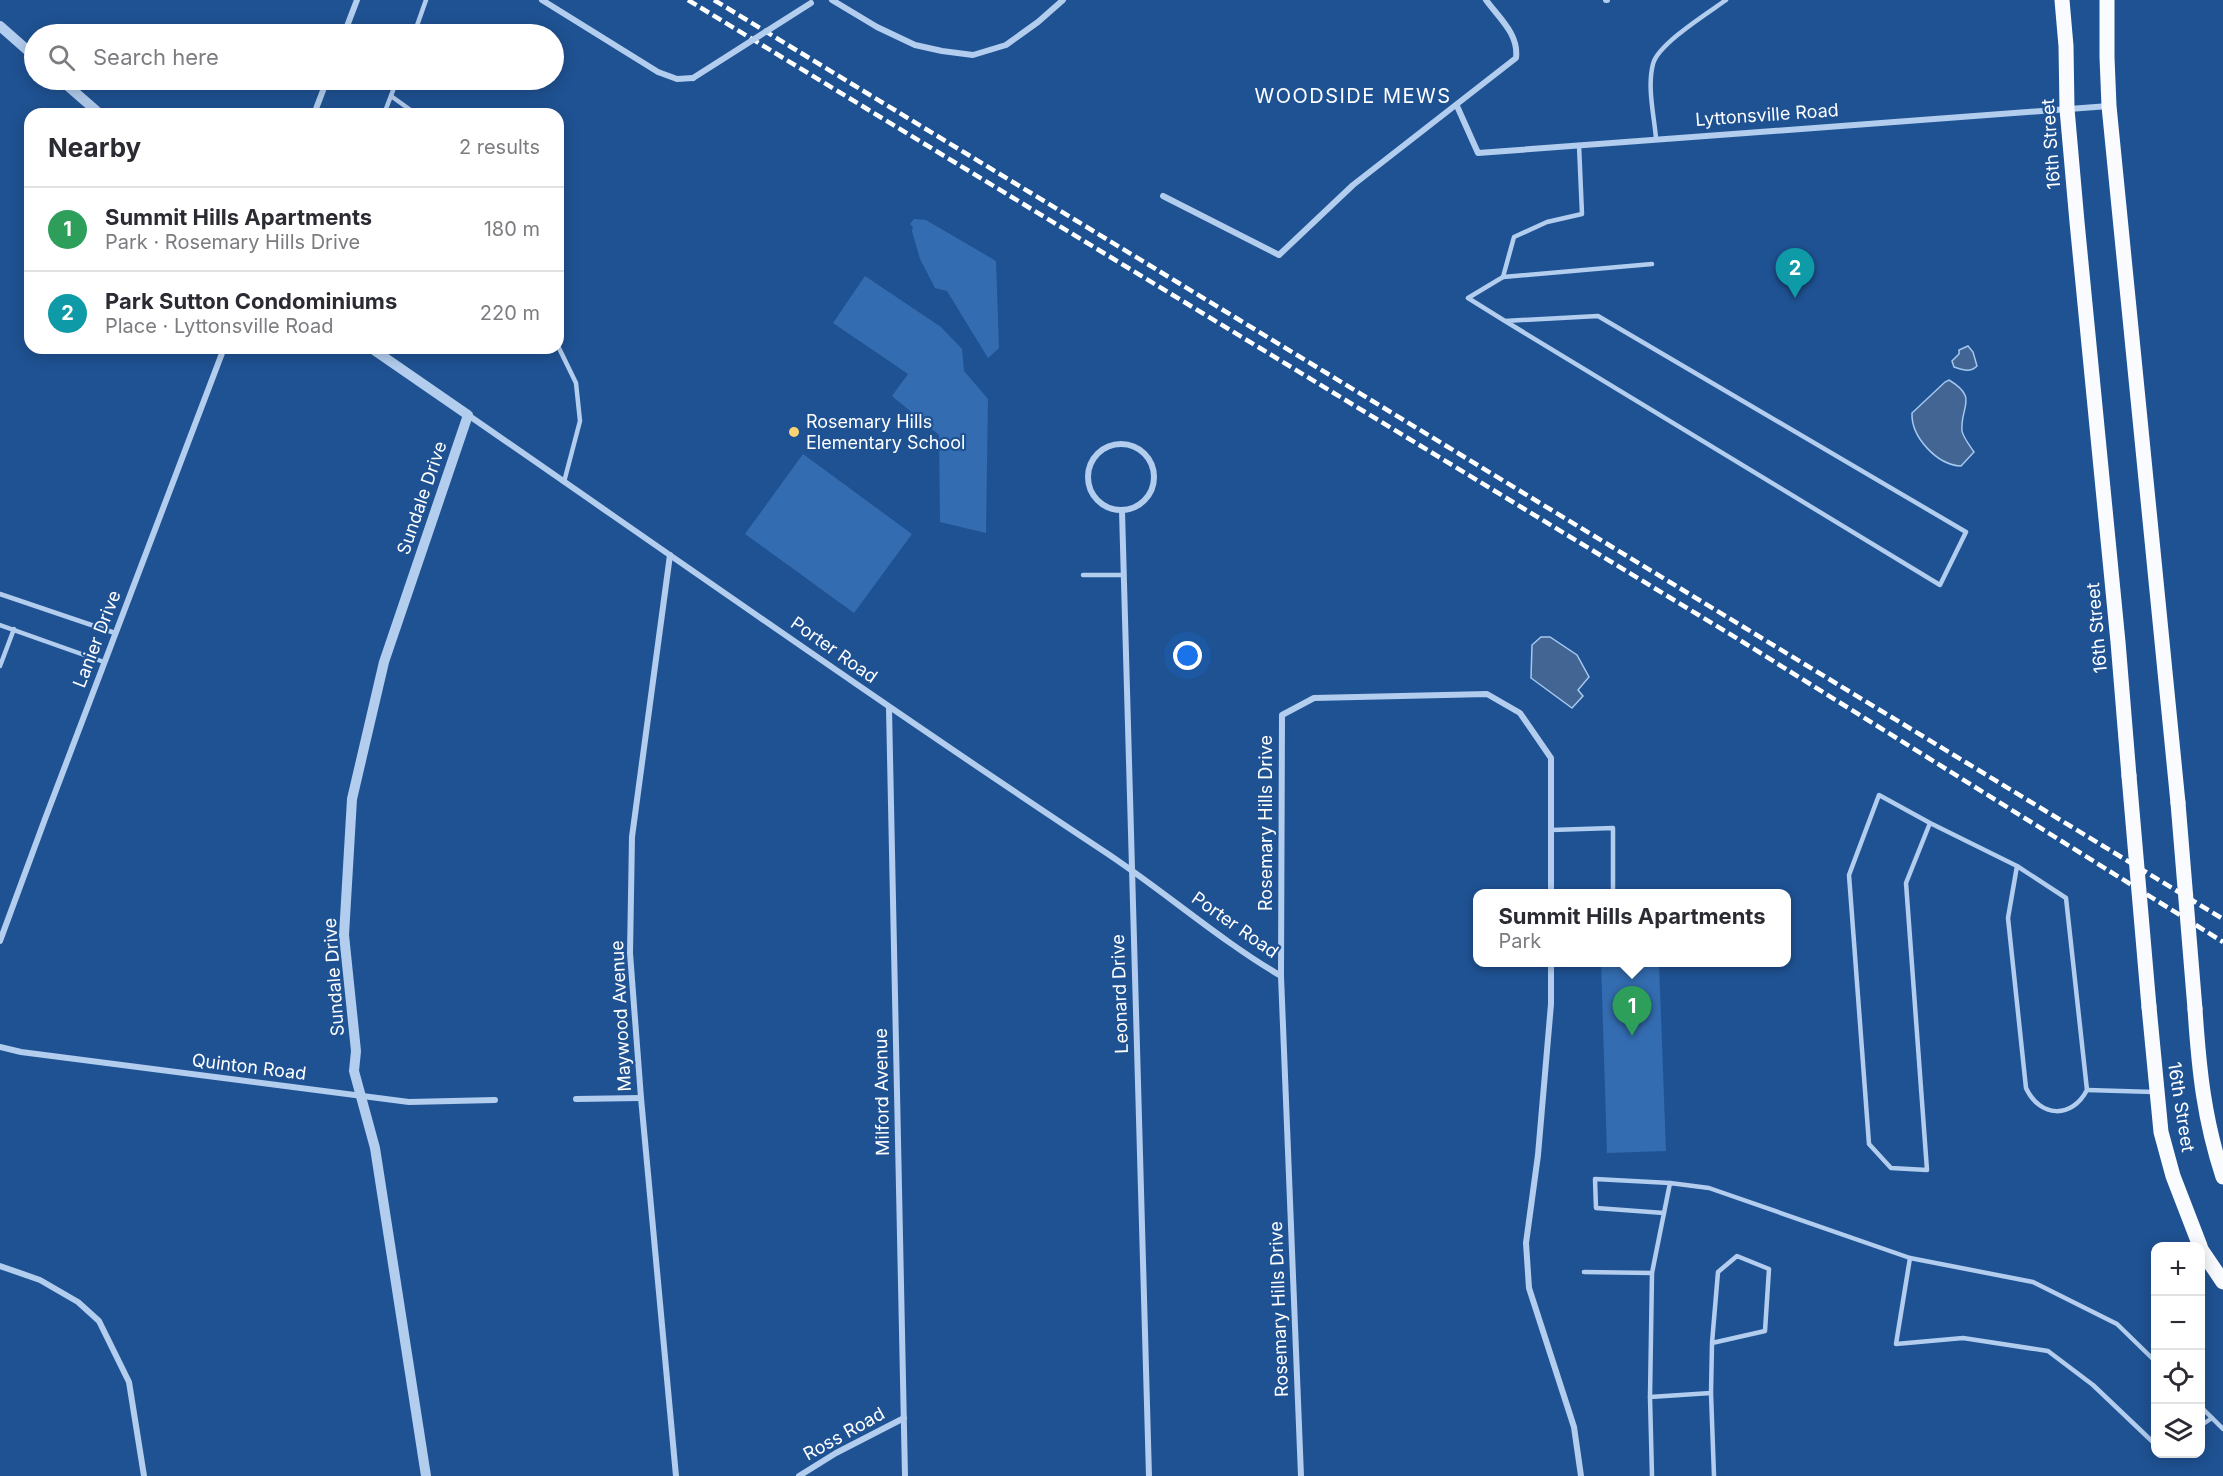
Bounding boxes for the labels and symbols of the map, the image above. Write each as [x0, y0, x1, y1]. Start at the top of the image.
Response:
district label: WOODSIDE MEWS [1254, 84, 1452, 108]
street label: 16th Street [2037, 98, 2064, 190]
street label: Lyttonsville Road [1695, 99, 1839, 130]
pin: 2 [1776, 248, 1814, 298]
place label: Rosemary Hills Elementary School [806, 411, 965, 453]
marker: Rosemary Hills Elementary School [787, 425, 801, 439]
street label: Sundale Drive [392, 438, 451, 557]
street label: 16th Street [2082, 582, 2111, 674]
street label: Lanier Drive [68, 587, 125, 690]
street label: Porter Road [787, 612, 882, 687]
your location [1173, 641, 1202, 670]
street label: Rosemary Hills Drive [1255, 735, 1276, 911]
street label: Porter Road [1188, 887, 1283, 962]
street label: Sundale Drive [319, 917, 348, 1037]
street label: Leonard Drive [1107, 934, 1132, 1054]
street label: Maywood Avenue [606, 940, 635, 1092]
pin: 1 [1612, 986, 1652, 1036]
street label: Milford Avenue [870, 1028, 893, 1156]
street label: Quinton Road [191, 1049, 307, 1084]
street label: 16th Street [2164, 1060, 2199, 1154]
street label: Rosemary Hills Drive [1265, 1221, 1292, 1397]
street label: Ross Road [799, 1403, 888, 1464]

